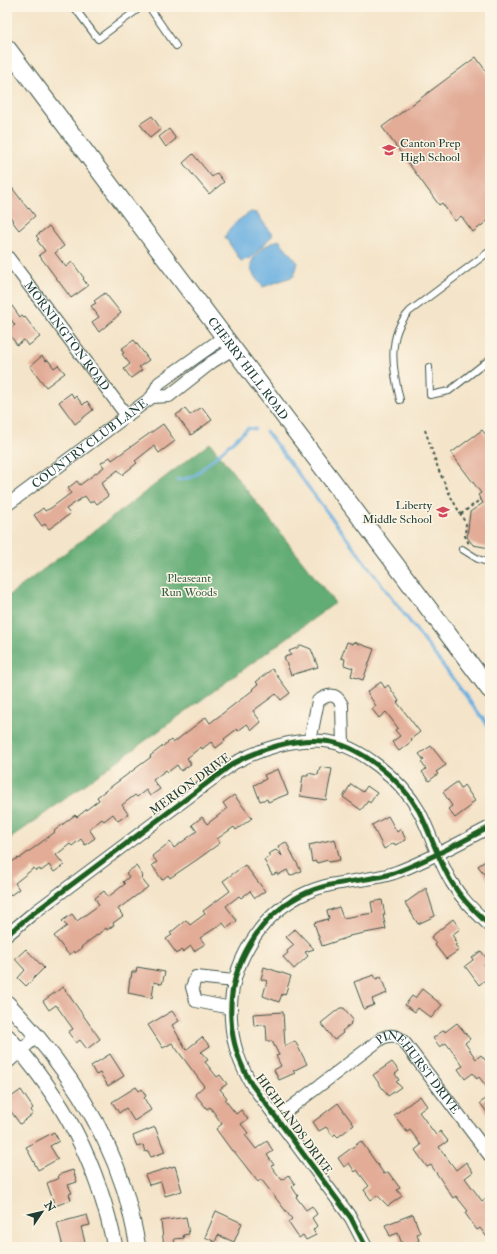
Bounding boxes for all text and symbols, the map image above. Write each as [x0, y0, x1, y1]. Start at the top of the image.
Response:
place label: Canton Prep High School [400, 136, 461, 165]
school or university icon: Canton Prep High School [381, 142, 397, 158]
street label: MORNINGTON ROAD [21, 279, 113, 394]
street label: CHERRY HILL ROAD [204, 314, 291, 423]
street label: COUNTRY CLUB LANE [29, 396, 151, 492]
place label: Liberty Middle School [362, 498, 433, 527]
school or university icon: Liberty Middle School [435, 504, 451, 520]
park label: Pleaseant Run Woods [161, 571, 217, 600]
street label: MERION DRIVE [147, 750, 234, 819]
street label: PINEHURST DRIVE [373, 1028, 463, 1117]
street label: HIGHLANDS DRIVE [252, 1071, 335, 1178]
north arrow [22, 1192, 62, 1232]
text: N [41, 1198, 59, 1215]

